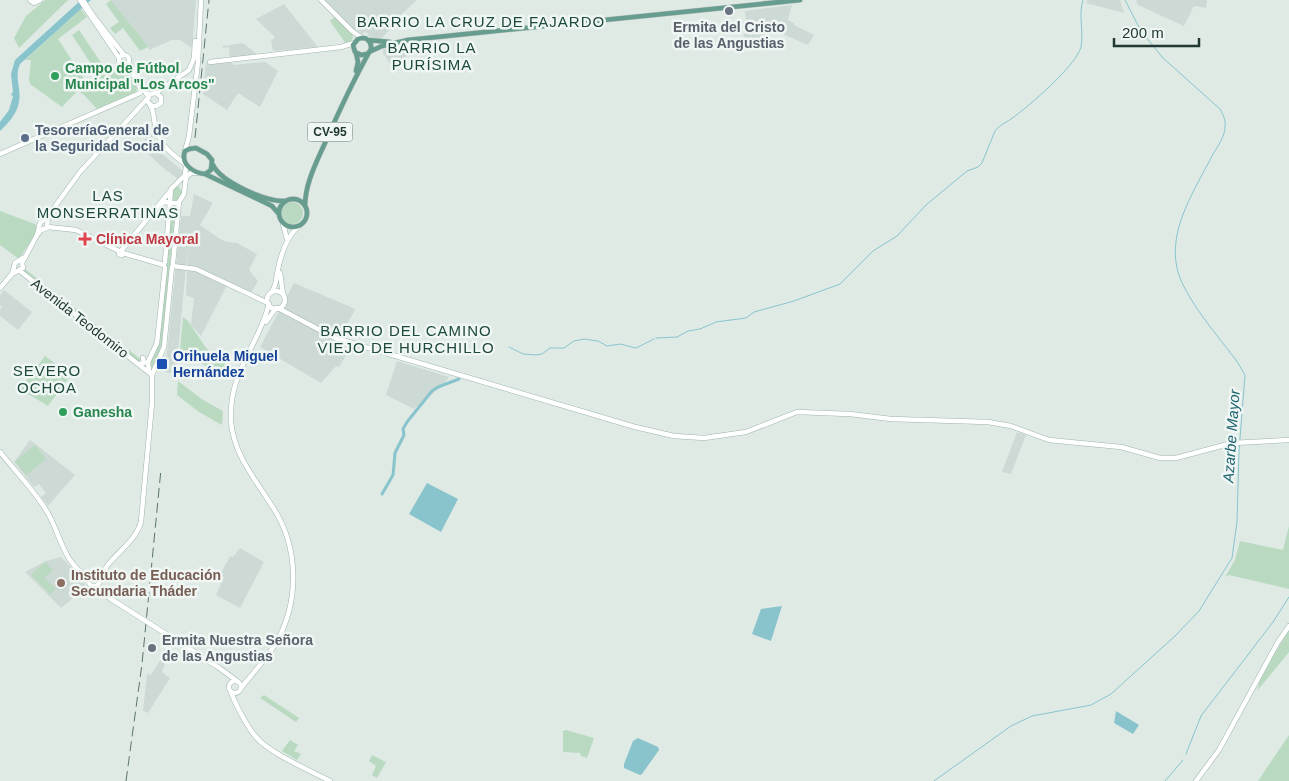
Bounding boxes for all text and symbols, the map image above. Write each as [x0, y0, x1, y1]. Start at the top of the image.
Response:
marker: Ermita del Cristo de las Angustias [723, 5, 735, 17]
district label: BARRIO LA CRUZ DE FAJARDO [357, 13, 605, 30]
scale bar [1114, 15, 1199, 47]
place label: Ermita del Cristo de las Angustias [673, 19, 785, 51]
text: 200 m [1122, 24, 1164, 41]
district label: BARRIO LA PURÍSIMA [387, 39, 477, 73]
place label: Campo de Fútbol Municipal "Los Arcos" [65, 60, 215, 92]
marker: Campo de Fútbol Municipal "Los Arcos" [49, 70, 61, 82]
place label: TesoreríaGeneral de la Seguridad Social [35, 122, 170, 154]
road number: CV-95 [308, 122, 352, 142]
marker: TesoreríaGeneral de la Seguridad Social [19, 132, 31, 144]
district label: LAS MONSERRATINAS [37, 187, 179, 221]
place label: Clínica Mayoral [96, 231, 199, 247]
marker: Clínica Mayoral [78, 232, 92, 246]
street label: Avenida Teodomiro [28, 275, 132, 361]
district label: BARRIO DEL CAMINO VIEJO DE HURCHILLO [317, 322, 495, 356]
place label: Orihuela Miguel Hernández [173, 348, 278, 380]
marker: Orihuela Miguel Hernández [155, 357, 169, 371]
district label: SEVERO OCHOA [13, 362, 81, 396]
water label: Azarbe Mayor [1219, 388, 1243, 484]
place label: Ganesha [73, 404, 132, 420]
marker: Ganesha [57, 406, 69, 418]
place label: Instituto de Educación Secundaria Tháder [71, 567, 221, 599]
marker: Instituto de Educación Secundaria Tháder [55, 577, 67, 589]
place label: Ermita Nuestra Señora de las Angustias [162, 632, 313, 664]
marker: Ermita Nuestra Señora de las Angustias [146, 642, 158, 654]

